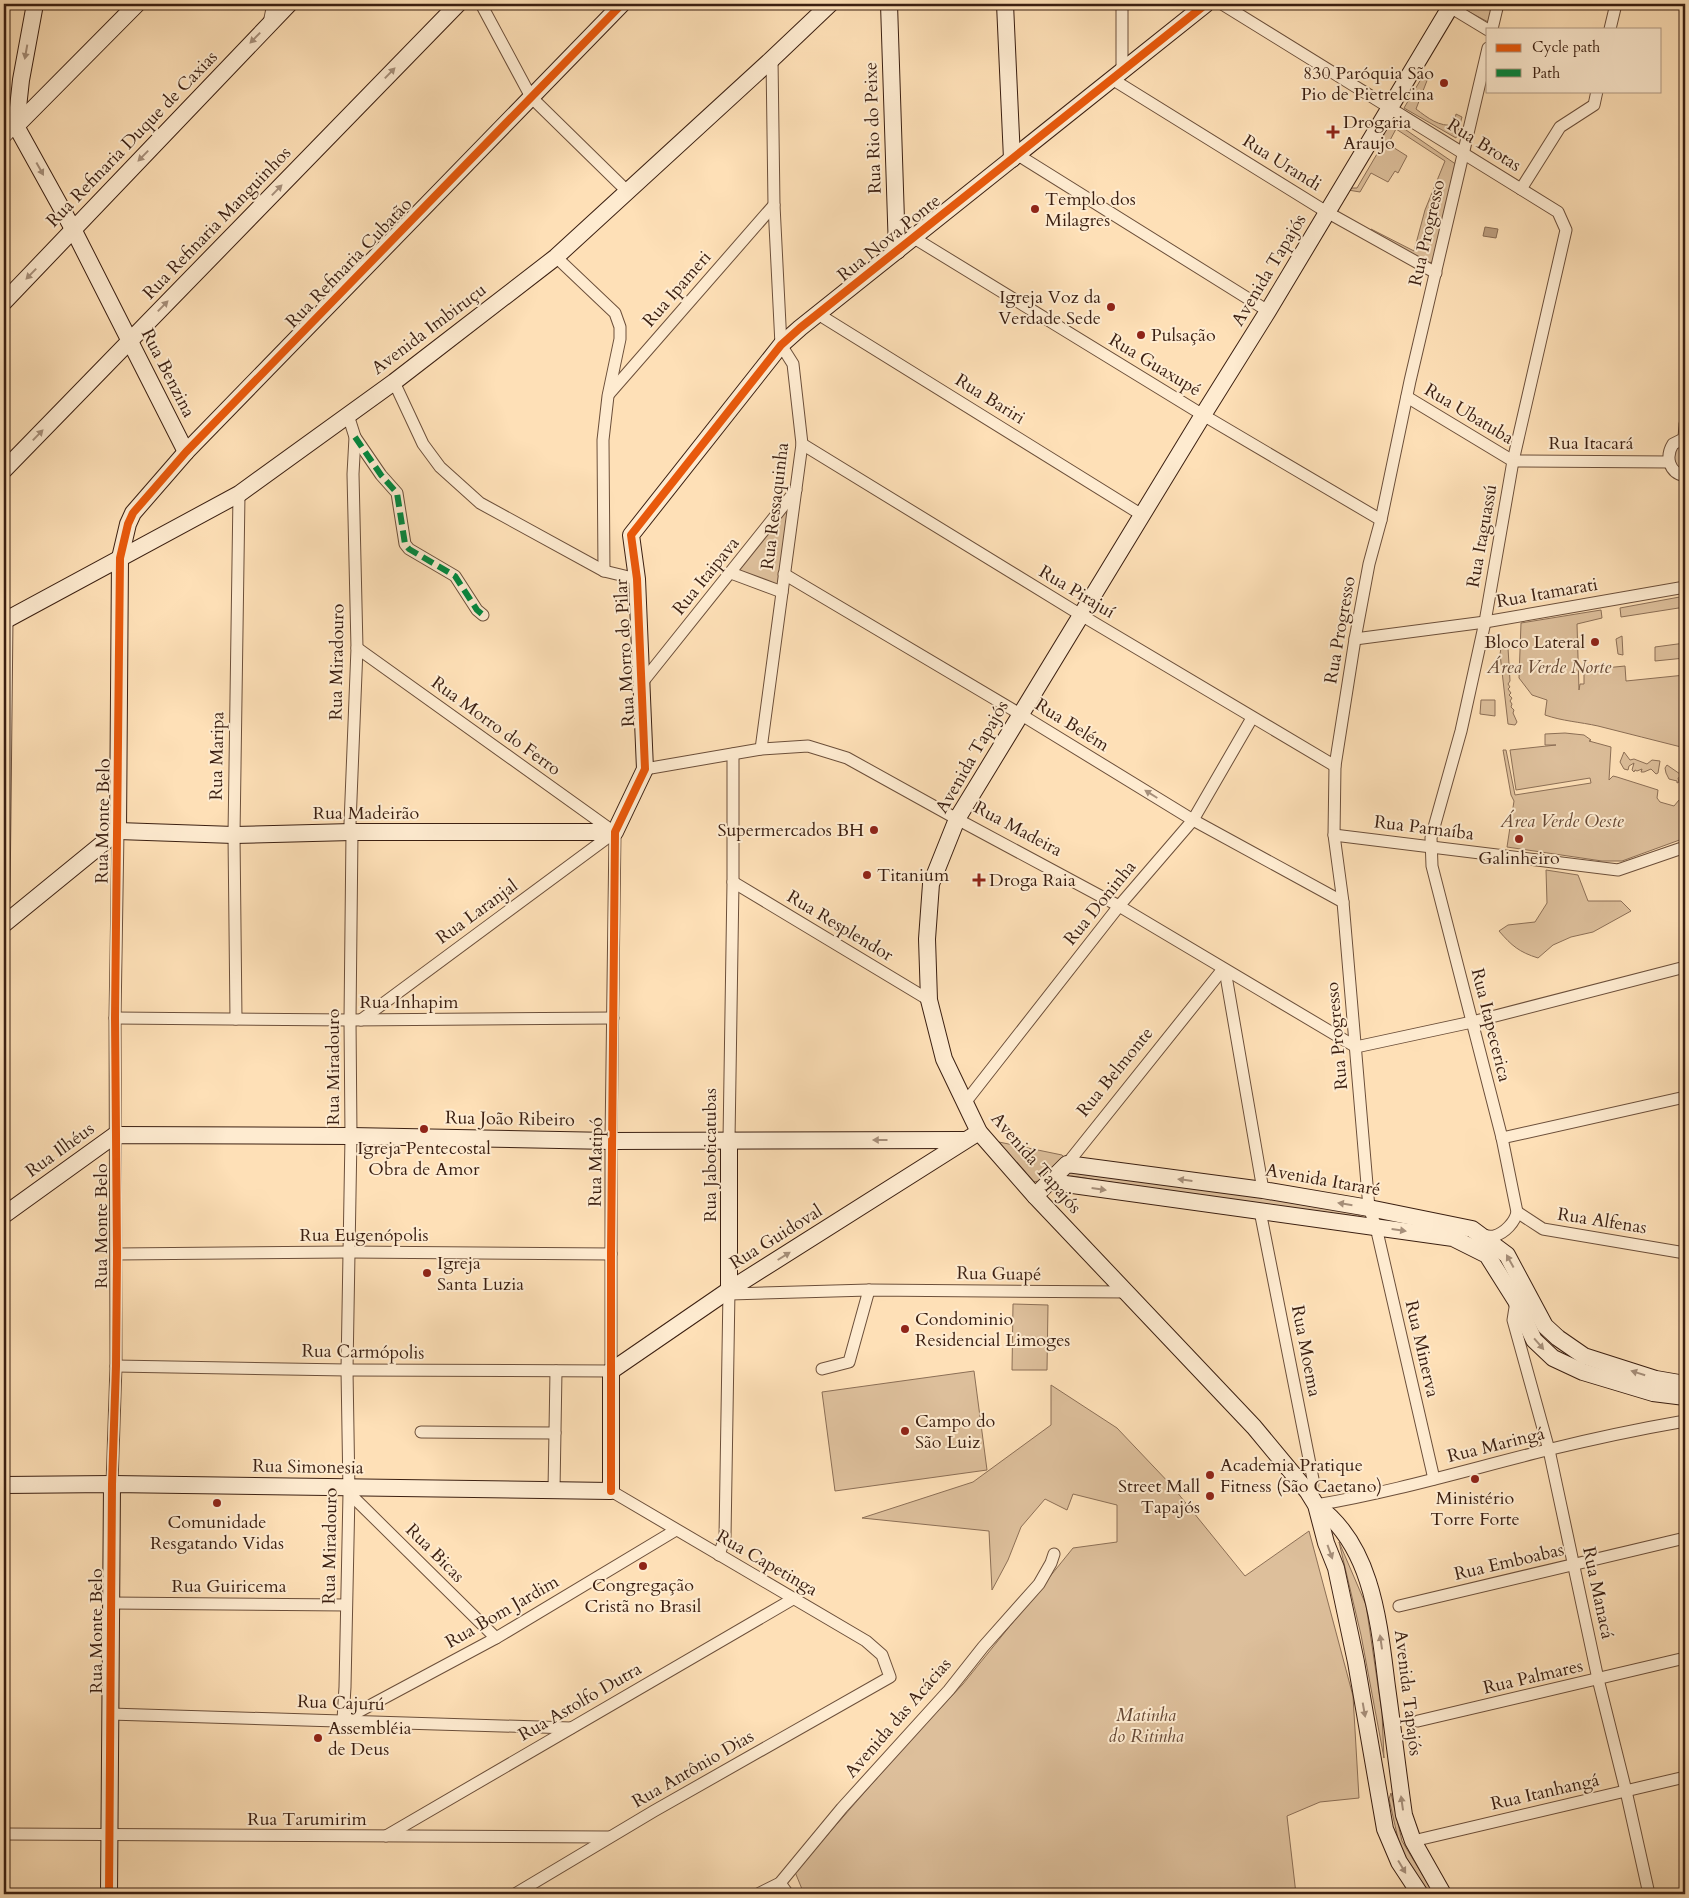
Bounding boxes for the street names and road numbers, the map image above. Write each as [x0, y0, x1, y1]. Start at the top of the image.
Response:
street label: Rua Refinaria Duque de Caxias [41, 45, 223, 233]
street label: Rua Rio do Peixe [858, 62, 888, 194]
street label: Rua Brotas [1442, 112, 1526, 178]
street label: Rua Urandi [1238, 129, 1326, 197]
street label: Rua Refinaria Manguinhos [137, 141, 297, 305]
street label: Rua Progresso [1403, 177, 1451, 289]
street label: Rua Nova Ponte [832, 189, 946, 287]
street label: Rua Refinaria Cubatão [280, 192, 418, 334]
street label: Avenida Tapajós [1226, 209, 1312, 331]
street label: Rua Ipameri [637, 246, 717, 332]
street label: Avenida Imbiruçu [366, 277, 492, 381]
street label: Rua Benzina [135, 324, 201, 422]
street label: Rua Guaxupé [1104, 328, 1206, 402]
street label: Rua Bariri [950, 368, 1030, 430]
street label: Rua Ubatuba [1420, 378, 1519, 451]
street label: Rua Itacará [1549, 431, 1634, 456]
street label: Rua Ressaquinha [755, 441, 795, 571]
street label: Rua Itaguassú [1461, 482, 1503, 589]
street label: Rua Itaipava [667, 531, 745, 620]
street label: Rua Pirajuí [1034, 559, 1120, 625]
street label: Rua Itamarati [1494, 572, 1600, 614]
street label: Rua Progresso [1318, 574, 1362, 686]
street label: Rua Morro do Pilar [609, 578, 641, 728]
street label: Rua Miradouro [323, 603, 351, 721]
street label: Rua Morro do Ferro [426, 670, 566, 782]
street label: Rua Belém [1030, 692, 1115, 758]
street label: Avenida Tapajós [929, 696, 1015, 818]
street label: Rua Maripa [204, 711, 230, 801]
street label: Rua Monte Belo [89, 758, 117, 884]
street label: Rua Madeira [969, 795, 1067, 863]
street label: Rua Madeirão [313, 801, 420, 826]
street label: Rua Parnaíba [1373, 809, 1476, 847]
street label: Rua Doninha [1058, 855, 1142, 951]
street label: Rua Laranjal [431, 874, 523, 950]
street label: Rua Resplendor [782, 884, 898, 968]
street label: Rua Itapecerica [1465, 966, 1517, 1085]
street label: Rua Progresso [1320, 981, 1354, 1091]
street label: Rua Inhapim [360, 990, 459, 1015]
street label: Rua Miradouro [321, 1008, 346, 1125]
street label: Rua Belmonte [1071, 1022, 1159, 1122]
street label: Rua Jaboticatubas [698, 1088, 723, 1222]
street label: Rua João Ribeiro [445, 1105, 575, 1133]
street label: Avenida Tapajós [985, 1107, 1087, 1219]
street label: Rua Ilhéus [20, 1116, 100, 1184]
street label: Rua Matipó [583, 1117, 609, 1207]
street label: Avenida Itararé [1264, 1158, 1382, 1202]
street label: Rua Monte Belo [89, 1163, 114, 1289]
street label: Rua Guidoval [725, 1198, 827, 1275]
street label: Rua Alfenas [1556, 1202, 1648, 1240]
street label: Rua Eugenópolis [299, 1223, 429, 1248]
street label: Rua Guapé [956, 1261, 1042, 1287]
street label: Rua Minerva [1399, 1298, 1445, 1400]
street label: Rua Moema [1285, 1303, 1327, 1399]
street label: Rua Carmópolis [301, 1338, 425, 1366]
street label: Rua Maringá [1445, 1421, 1547, 1469]
street label: Rua Simonesia [252, 1454, 364, 1480]
street label: Rua Miradouro [316, 1487, 344, 1605]
street label: Rua Bicas [400, 1518, 470, 1588]
street label: Rua Capetinga [712, 1524, 822, 1602]
street label: Rua Emboabas [1452, 1537, 1566, 1587]
street label: Rua Manacá [1576, 1545, 1620, 1642]
street label: Rua Monte Belo [84, 1568, 109, 1694]
street label: Rua Bom Jardim [441, 1569, 564, 1655]
street label: Rua Guiricema [171, 1574, 287, 1599]
street label: Avenida Tapajós [1388, 1629, 1428, 1757]
street label: Avenida das Acácias [839, 1653, 957, 1783]
street label: Rua Palmares [1481, 1653, 1585, 1701]
street label: Rua Astolfo Dutra [514, 1656, 646, 1747]
street label: Rua Cajurú [297, 1689, 385, 1717]
street label: Rua Antônio Dias [628, 1724, 758, 1814]
street label: Rua Itanhangá [1488, 1767, 1602, 1817]
street label: Rua Tarumirim [247, 1807, 368, 1832]

